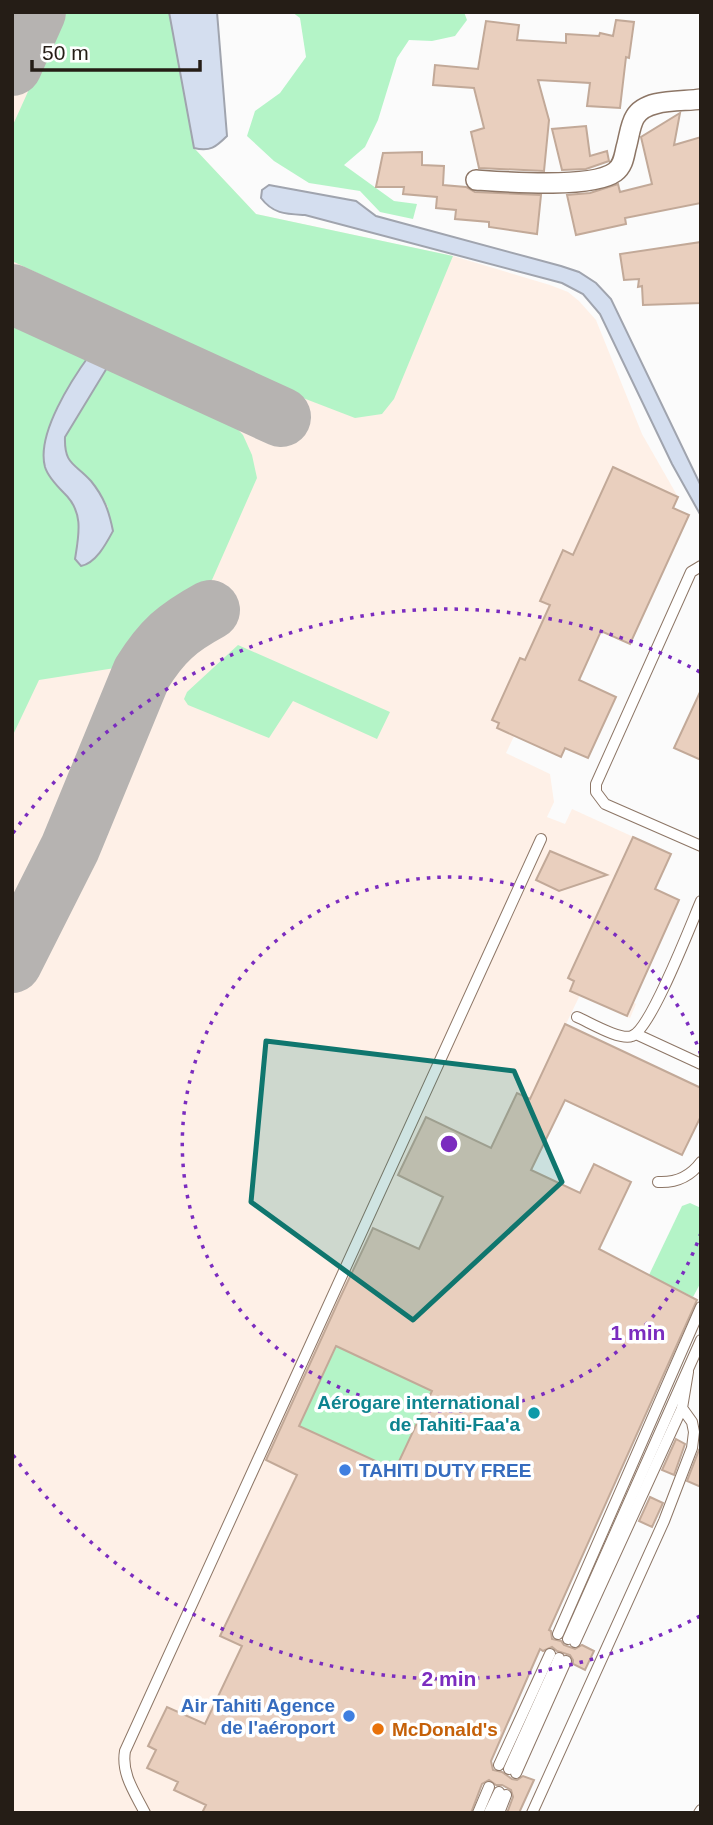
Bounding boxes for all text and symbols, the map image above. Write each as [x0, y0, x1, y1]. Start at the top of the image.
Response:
scale bar [32, 28, 200, 72]
text: 50 m [42, 41, 89, 64]
centre of rings [437, 1132, 461, 1156]
text: 1 min [611, 1321, 665, 1344]
place label: Aérogare international de Tahiti-Faa'a [317, 1392, 520, 1435]
marker: Aérogare international de Tahiti-Faa'a [526, 1405, 542, 1421]
place label: TAHITI DUTY FREE [359, 1460, 531, 1481]
marker: TAHITI DUTY FREE [337, 1462, 353, 1478]
text: 2 min [422, 1667, 476, 1690]
place label: Air Tahiti Agence de l'aéroport [181, 1695, 336, 1738]
marker: Air Tahiti Agence de l'aéroport [341, 1708, 357, 1724]
place label: McDonald's [392, 1719, 498, 1740]
marker: McDonald's [370, 1721, 386, 1737]

